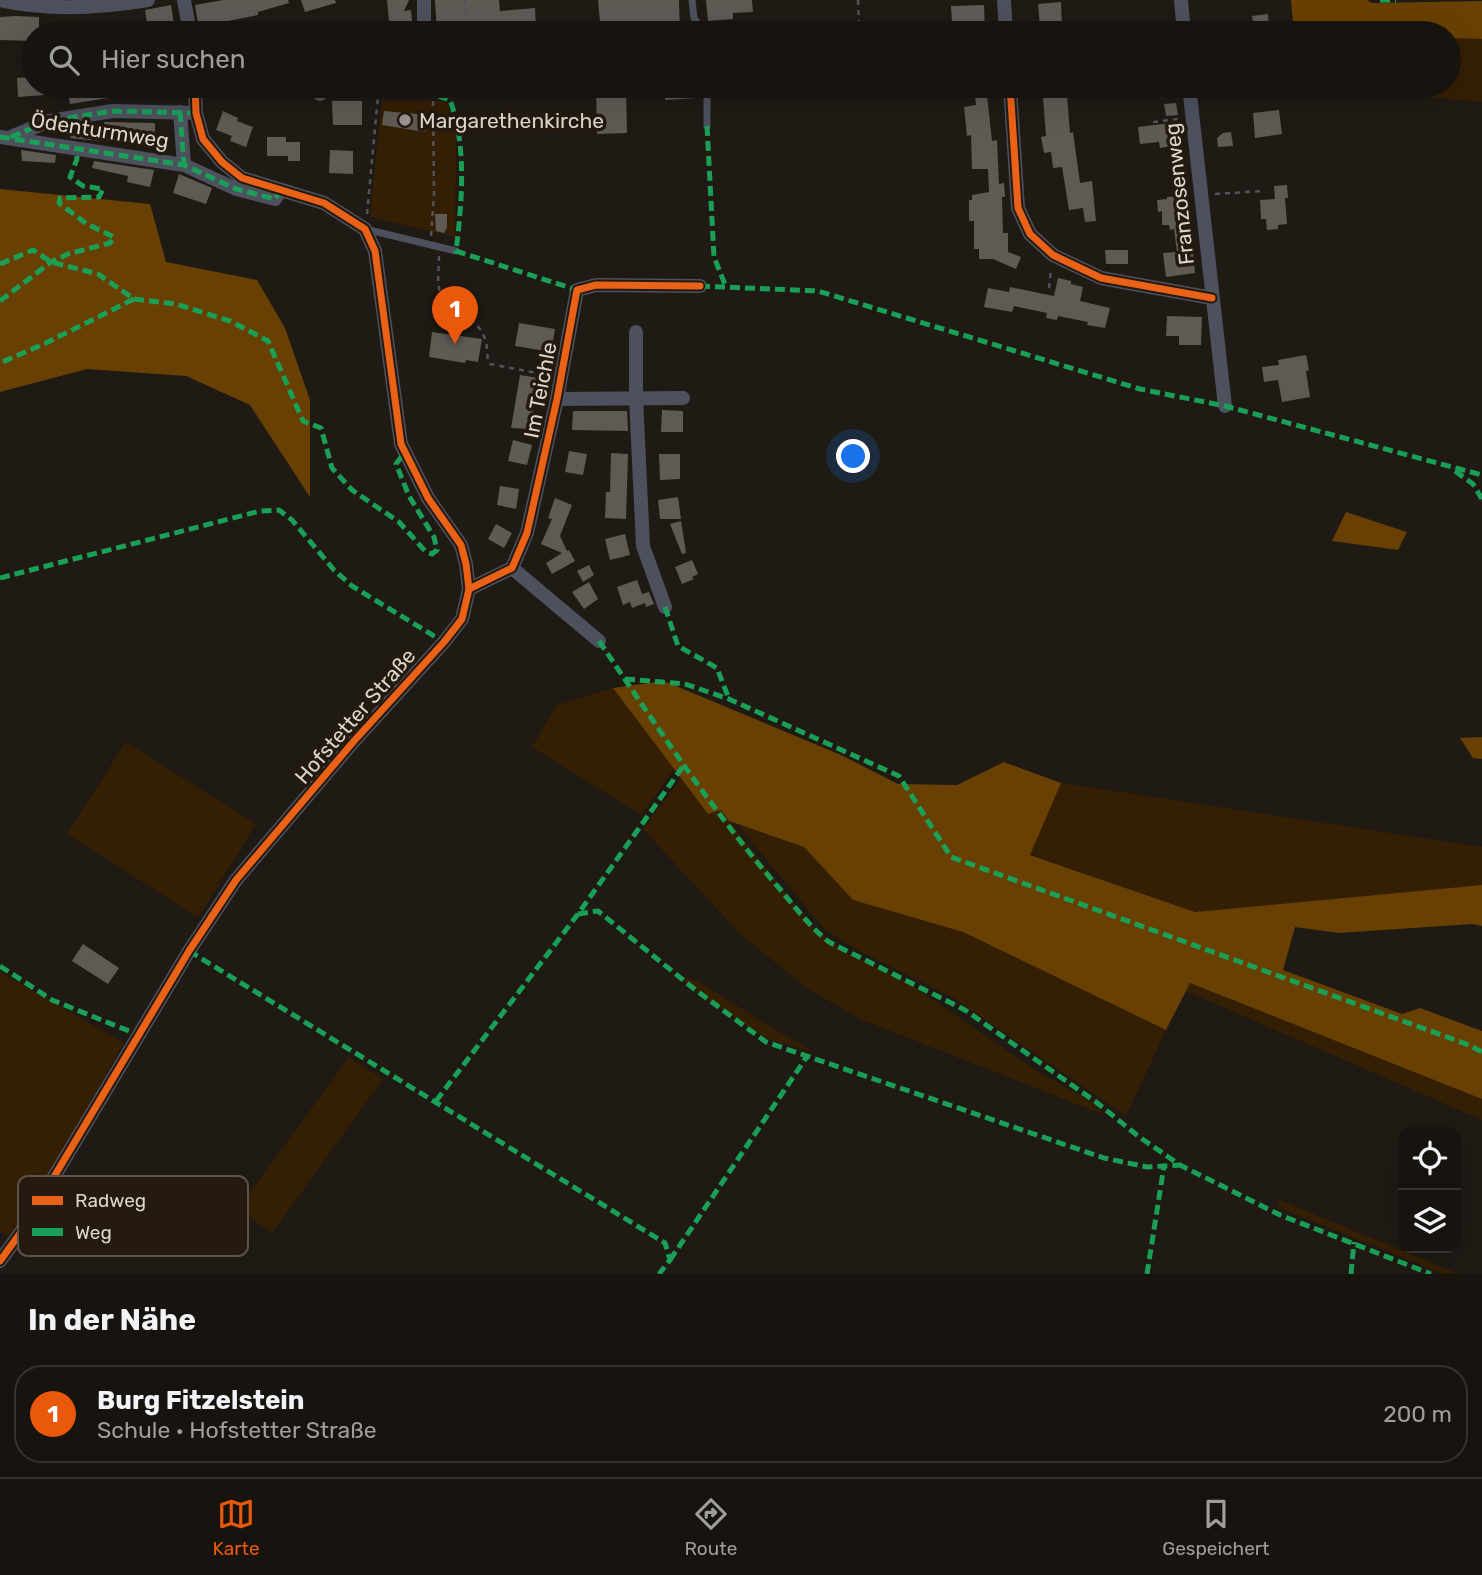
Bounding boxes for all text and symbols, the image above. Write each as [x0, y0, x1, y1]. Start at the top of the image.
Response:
search box [21, 21, 1461, 98]
icon: search [45, 41, 83, 79]
text: Hier suchen [101, 44, 246, 75]
street label: Ödenturmweg [29, 107, 171, 153]
place label: Margarethenkirche [419, 108, 604, 133]
marker: Margarethenkirche [397, 112, 413, 128]
street label: Franzosenweg [1159, 122, 1199, 266]
pin: 1 [432, 286, 478, 344]
street label: Im Teichle [518, 340, 562, 440]
your location [836, 439, 870, 473]
street label: Hofstetter Straße [289, 643, 421, 789]
map controls [1398, 1127, 1461, 1253]
button: locate [1398, 1127, 1461, 1190]
legend [18, 1176, 248, 1256]
text: Radweg [75, 1189, 146, 1212]
button: layers [1398, 1190, 1461, 1253]
text: Weg [75, 1221, 112, 1244]
text: In der Nähe [28, 1302, 196, 1338]
text: Burg Fitzelstein [97, 1385, 305, 1416]
text: 1 [47, 1400, 59, 1428]
text: 200 m [1383, 1400, 1452, 1428]
text: Schule · Hofstetter Straße [97, 1416, 377, 1444]
tab: Karte [212, 1495, 260, 1560]
tab: Route [685, 1495, 737, 1560]
tab: Gespeichert [1162, 1495, 1269, 1560]

